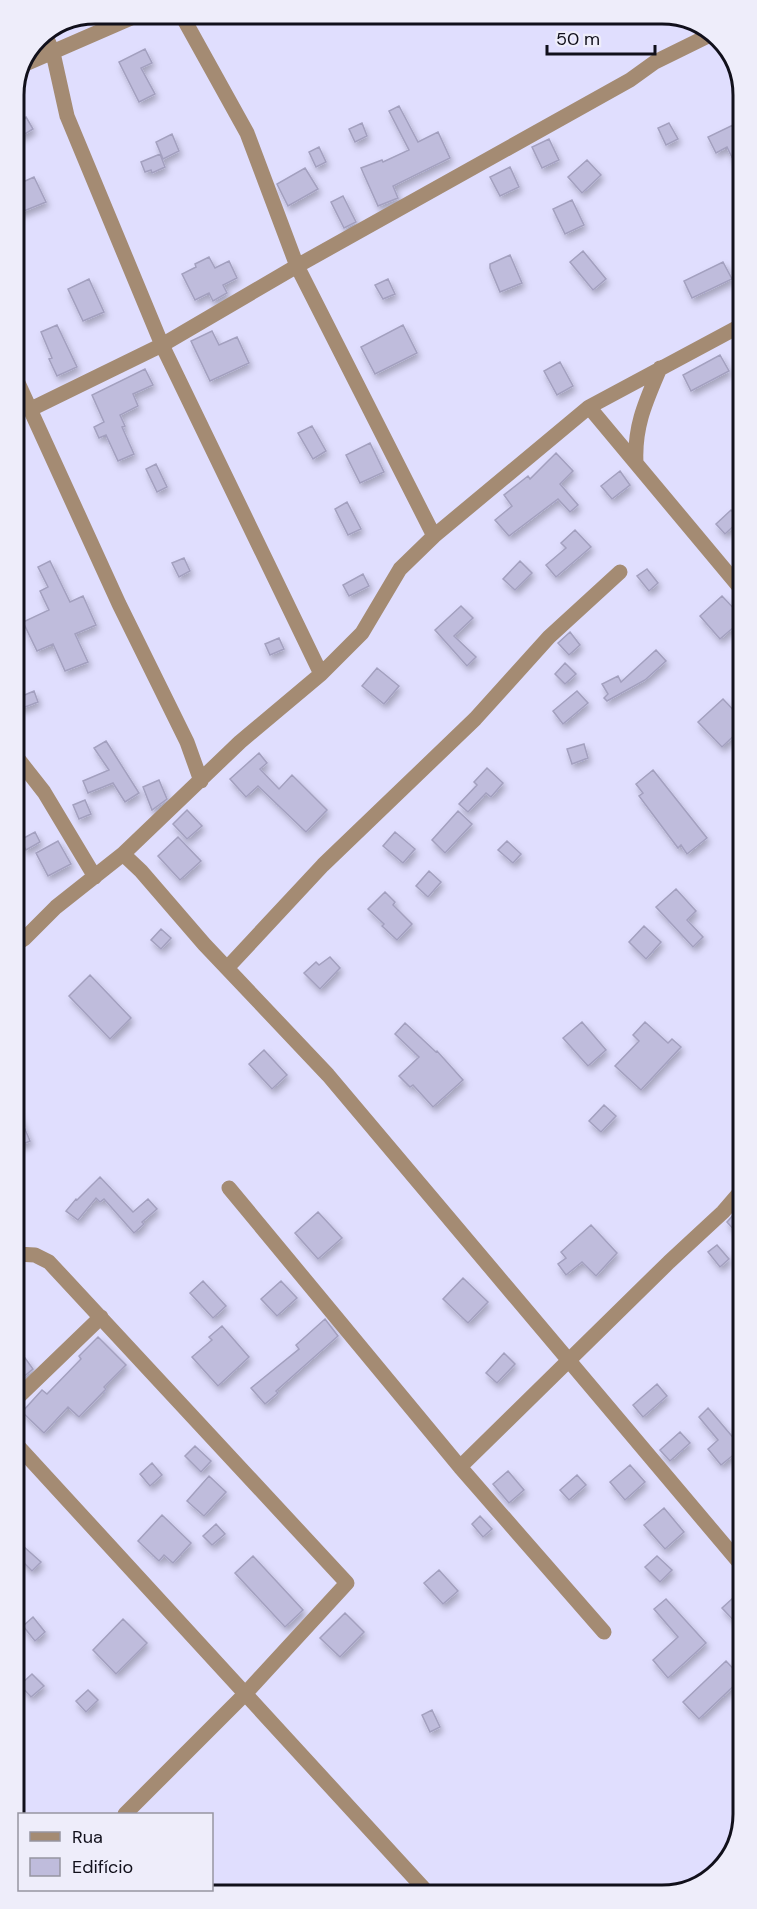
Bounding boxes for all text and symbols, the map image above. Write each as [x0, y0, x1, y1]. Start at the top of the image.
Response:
scale bar [547, 18, 655, 56]
text: 50 m [556, 27, 600, 51]
legend [18, 1813, 213, 1891]
text: Rua [72, 1825, 103, 1849]
text: Edifício [72, 1855, 133, 1879]

